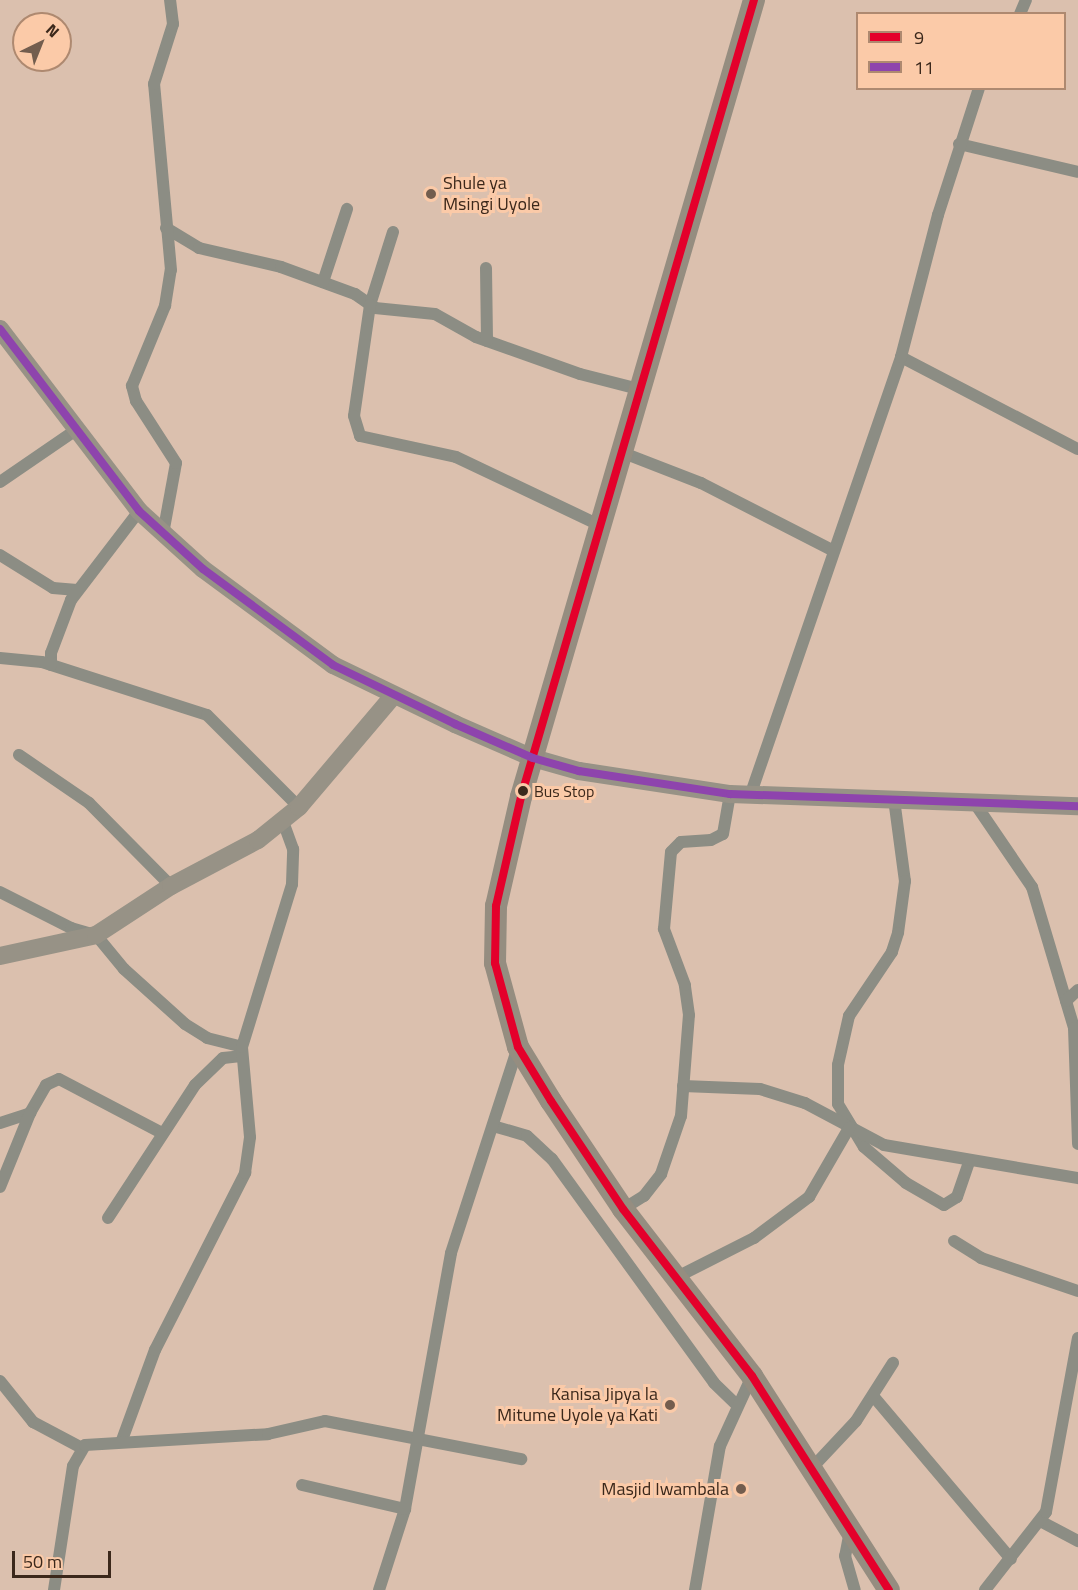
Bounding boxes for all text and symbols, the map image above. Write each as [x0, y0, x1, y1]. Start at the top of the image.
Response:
north arrow [12, 12, 72, 72]
legend [856, 12, 1066, 90]
text: N [41, 18, 65, 43]
text: 9 [914, 24, 924, 51]
text: 11 [914, 54, 934, 81]
place label: Shule ya Msingi Uyole [443, 173, 540, 216]
marker: Shule ya Msingi Uyole [424, 187, 438, 201]
place label: Bus Stop [534, 781, 594, 801]
marker: Bus Stop [517, 785, 529, 797]
place label: Kanisa Jipya la Mitume Uyole ya Kati [497, 1384, 658, 1426]
marker: Kanisa Jipya la Mitume Uyole ya Kati [663, 1398, 677, 1412]
place label: Masjid Iwambala [601, 1478, 729, 1500]
marker: Masjid Iwambala [734, 1482, 748, 1496]
scale bar [15, 1539, 114, 1577]
text: 50 m [23, 1548, 62, 1575]

